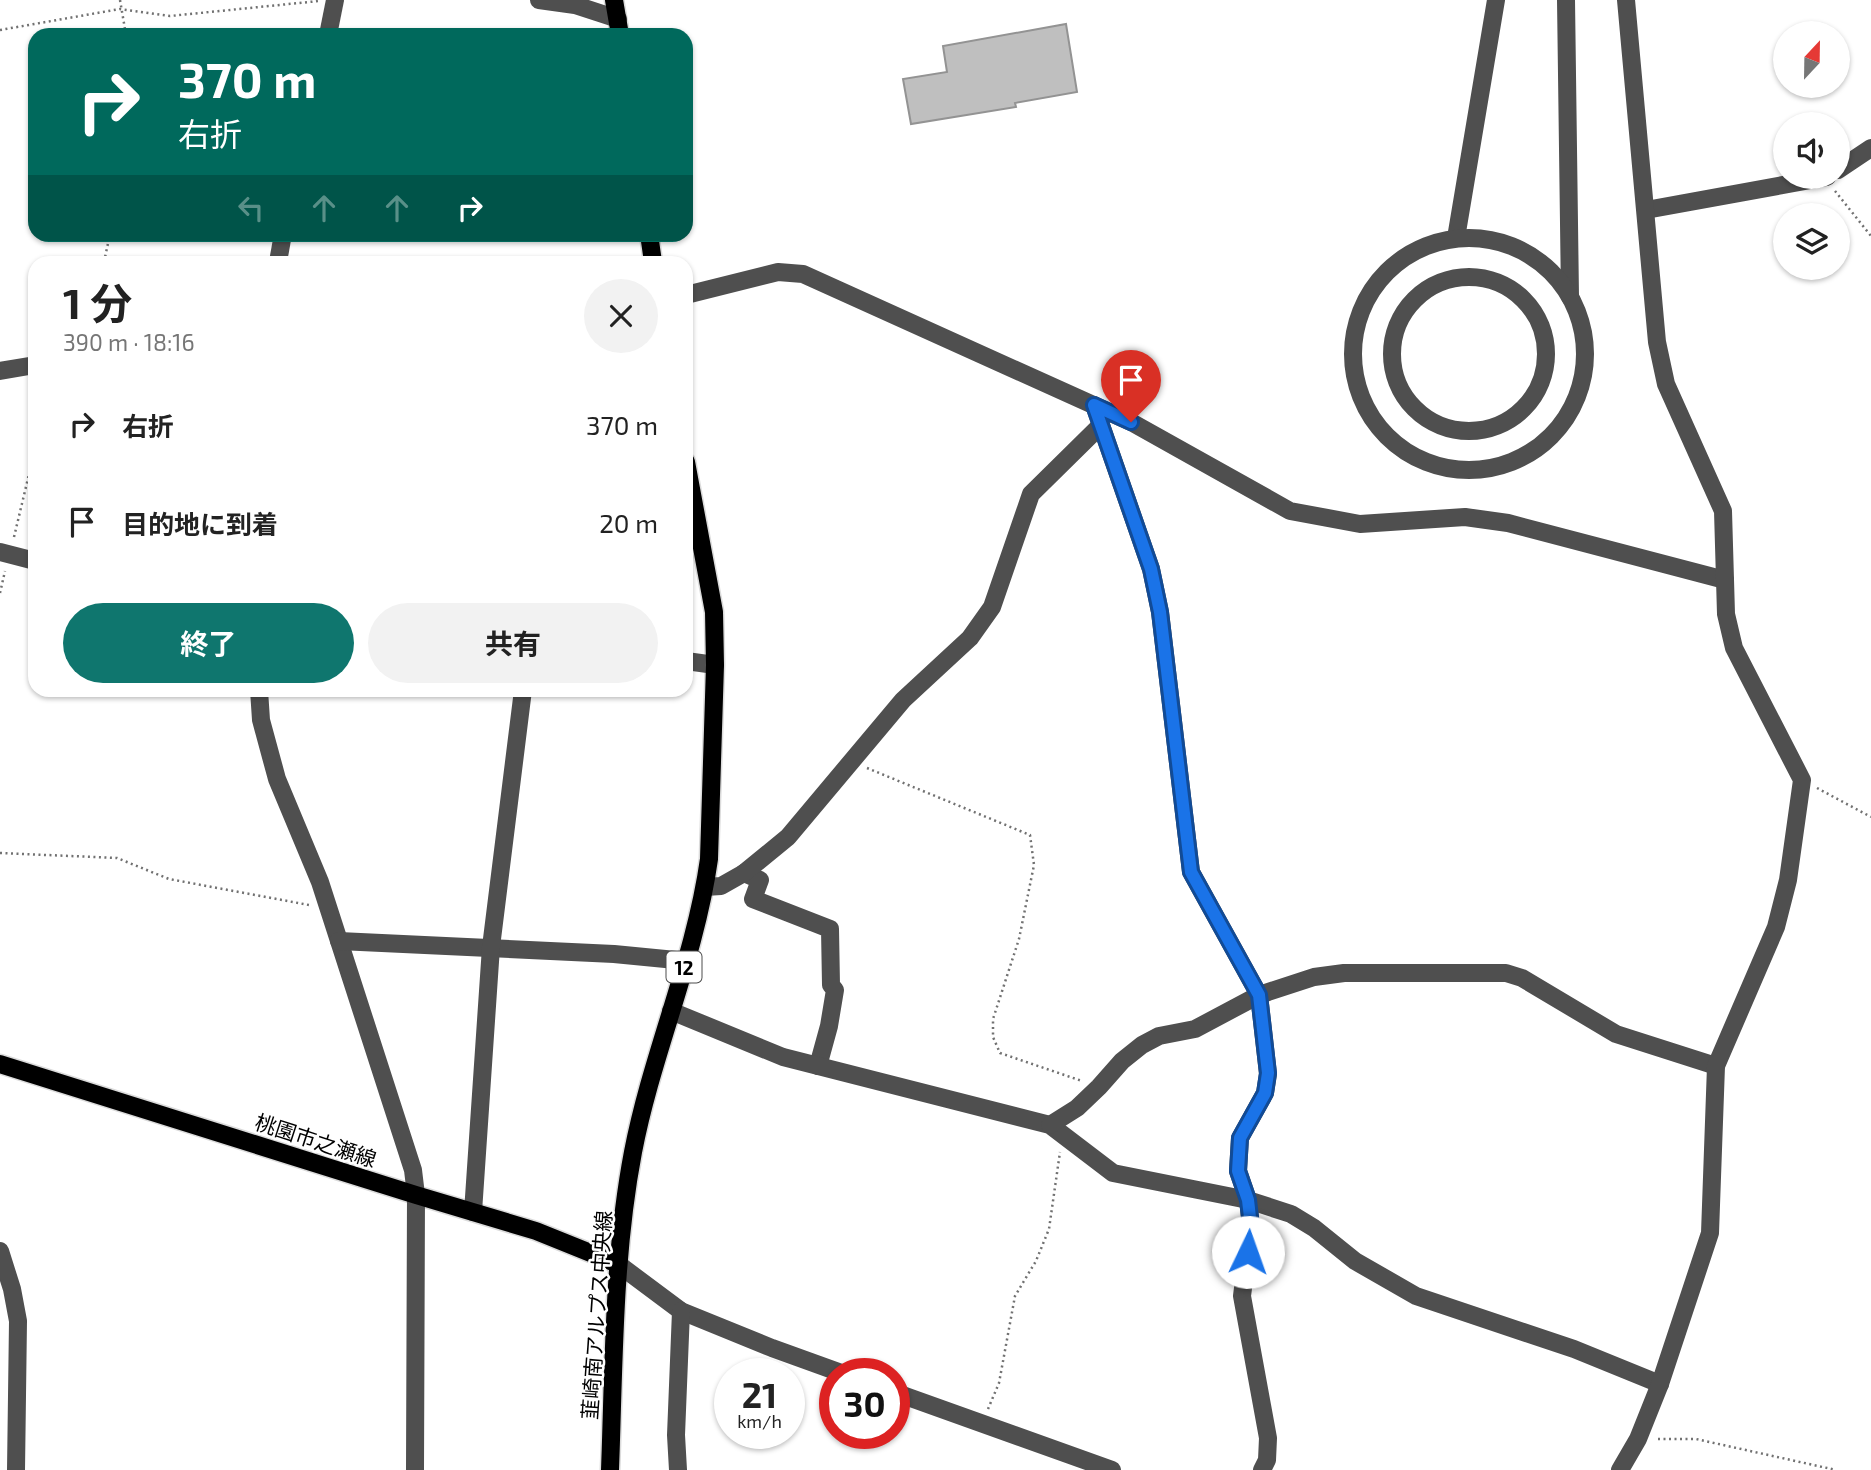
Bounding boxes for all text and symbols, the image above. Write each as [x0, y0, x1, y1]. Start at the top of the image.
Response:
north arrow [1773, 21, 1850, 98]
map controls [1773, 21, 1850, 280]
text: 370 m [178, 49, 316, 108]
icon: right [63, 56, 154, 147]
button: sound [1773, 112, 1850, 189]
text: 右折 [178, 114, 242, 152]
icon: left [232, 189, 270, 227]
icon: ahead [305, 189, 343, 227]
icon: ahead [378, 189, 416, 227]
icon: right [451, 189, 489, 227]
button: layers [1773, 203, 1850, 280]
text: 1 分 [63, 277, 132, 327]
button: close [584, 279, 658, 353]
text: 390 m · 18:16 [63, 328, 195, 356]
pin [1101, 350, 1161, 422]
icon: arrive [1112, 361, 1150, 399]
icon: right [63, 405, 101, 443]
text: 370 m [586, 409, 658, 440]
text: 右折 [122, 410, 174, 441]
icon: arrive [63, 503, 101, 541]
text: 20 m [599, 507, 658, 538]
text: 目的地に到着 [122, 508, 278, 539]
button: 終了 [63, 603, 354, 683]
button: 共有 [368, 603, 658, 683]
road number: 12 [666, 951, 702, 982]
street label: 桃園市之瀬線 [252, 1109, 380, 1171]
street label: 韮崎南アルプス中央線 [576, 1209, 616, 1421]
position arrow [1211, 1215, 1285, 1289]
speed limit sign: 30 [819, 1358, 910, 1449]
text: 21 [742, 1373, 777, 1415]
text: km/h [737, 1410, 782, 1432]

